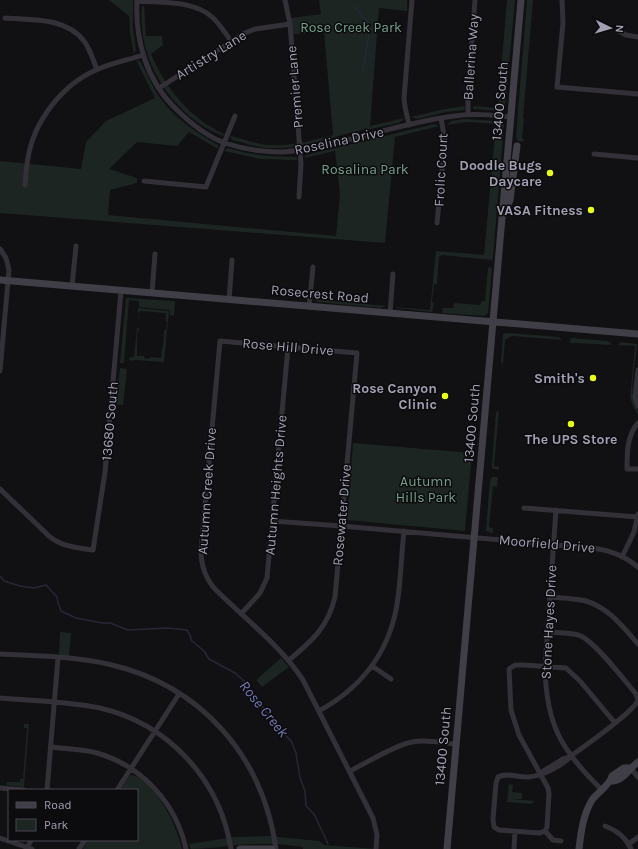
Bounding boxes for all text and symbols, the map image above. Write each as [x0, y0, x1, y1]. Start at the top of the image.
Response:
north arrow [590, 8, 630, 48]
street label: Ballerina Way [460, 13, 483, 101]
park label: Rose Creek Park [300, 19, 402, 36]
text: N [613, 24, 626, 33]
street label: Artistry Lane [173, 27, 249, 83]
street label: Premier Lane [283, 45, 307, 129]
street label: 13400 South [488, 61, 512, 141]
street label: Roselina Drive [293, 123, 385, 159]
street label: Frolic Court [431, 133, 451, 207]
place label: Doodle Bugs Daycare [459, 157, 542, 190]
park label: Rosalina Park [321, 161, 409, 178]
marker: Doodle Bugs Daycare [545, 168, 555, 178]
place label: VASA Fitness [496, 202, 583, 219]
marker: VASA Fitness [586, 205, 596, 215]
street label: Rosecrest Road [270, 281, 370, 307]
street label: Rose Hill Drive [242, 335, 334, 359]
place label: Smith's [534, 370, 585, 387]
marker: Smith's [588, 373, 598, 383]
place label: Rose Canyon Clinic [352, 380, 437, 413]
street label: 13680 South [98, 381, 122, 461]
street label: 13400 South [460, 383, 484, 463]
marker: Rose Canyon Clinic [440, 391, 450, 401]
street label: Autumn Heights Drive [261, 414, 291, 556]
marker: The UPS Store [566, 419, 576, 429]
street label: Autumn Creek Drive [194, 427, 220, 555]
place label: The UPS Store [525, 431, 617, 448]
street label: Rosewater Drive [329, 463, 355, 567]
park label: Autumn Hills Park [396, 473, 456, 506]
street label: Moorfield Drive [498, 531, 596, 557]
street label: Stone Hayes Drive [538, 564, 560, 680]
water label: Rose Creek [236, 677, 293, 741]
street label: 13400 South [431, 706, 455, 786]
legend [8, 789, 138, 841]
text: Road [44, 798, 72, 812]
text: Park [44, 818, 69, 832]

